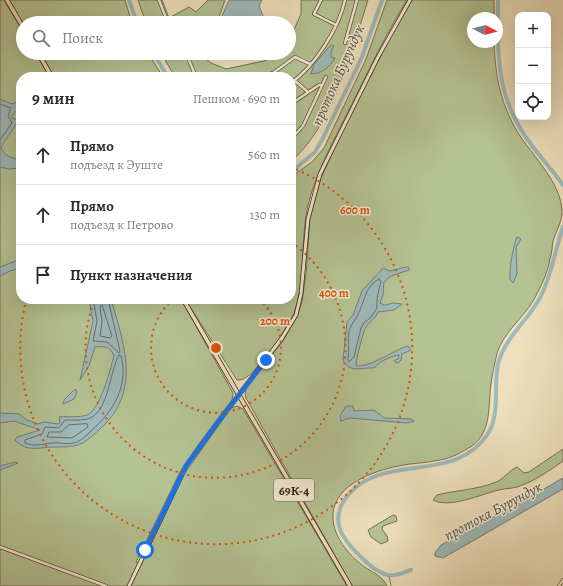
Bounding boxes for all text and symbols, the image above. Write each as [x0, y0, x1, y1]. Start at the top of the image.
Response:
north arrow [467, 12, 503, 48]
map controls [515, 12, 551, 120]
button: + [515, 12, 551, 48]
search box [16, 16, 296, 60]
water label: протока Бурундук [307, 21, 369, 129]
icon: search [30, 27, 52, 49]
text: Поиск [62, 28, 103, 48]
button: − [515, 48, 551, 84]
button: locate [515, 84, 551, 120]
text: 9 мин [32, 87, 74, 110]
text: Пешком · 690 m [193, 90, 280, 107]
text: Прямо [70, 136, 114, 156]
icon: ahead [32, 144, 54, 166]
text: 560 m [248, 146, 280, 163]
text: подъезд к Эуште [70, 156, 163, 173]
text: Прямо [70, 196, 114, 216]
text: 600 m [340, 202, 370, 218]
icon: ahead [32, 204, 54, 226]
text: 130 m [250, 206, 280, 223]
text: подъезд к Петрово [70, 216, 173, 233]
icon: arrive [32, 264, 54, 286]
text: Пункт назначения [70, 265, 192, 285]
text: 400 m [319, 285, 349, 301]
text: 200 m [260, 313, 290, 329]
centre of rings [209, 341, 223, 355]
route end [257, 351, 275, 369]
water label: протока Бурундук [440, 477, 546, 545]
road number: 69К-4 [274, 479, 314, 501]
route start [136, 541, 154, 559]

